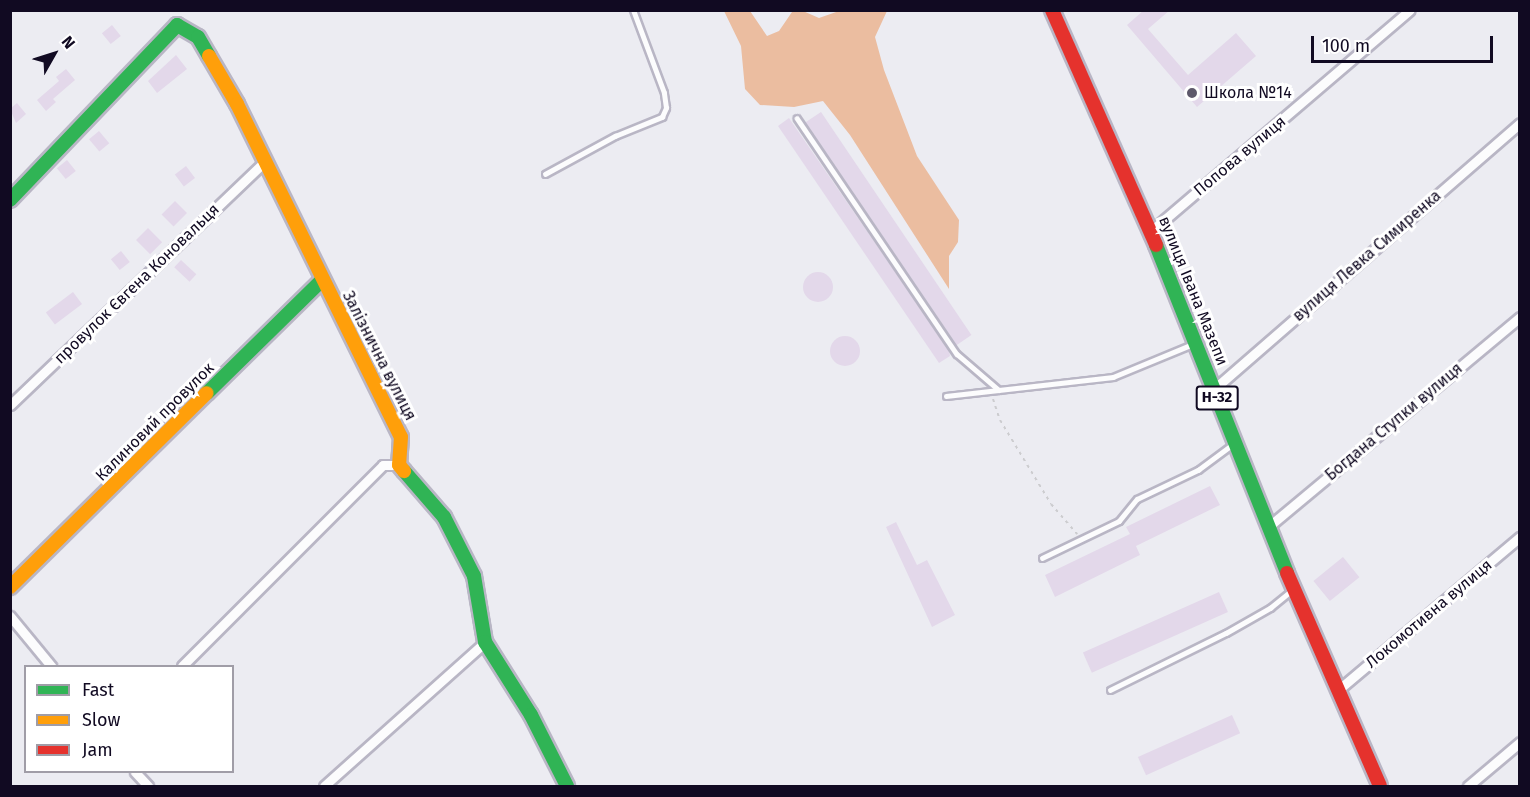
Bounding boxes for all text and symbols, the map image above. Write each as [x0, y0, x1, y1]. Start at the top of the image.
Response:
north arrow [24, 24, 84, 84]
scale bar [1314, 24, 1496, 62]
text: N [58, 32, 79, 52]
text: 100 m [1322, 35, 1370, 57]
place label: Школа №14 [1204, 83, 1292, 103]
marker: Школа №14 [1185, 86, 1199, 100]
street label: Попова вулиця [1190, 112, 1290, 200]
street label: вулиця Левка Симиренка [1289, 186, 1445, 326]
street label: провулок Євгена Коновальця [51, 200, 223, 368]
street label: вулиця Івана Мазепи [1154, 214, 1232, 368]
street label: Залізнична вулиця [338, 288, 420, 424]
street label: Калиновий провулок [92, 359, 218, 485]
street label: Богдана Ступки вулиця [1322, 359, 1466, 485]
road number: Н-32 [1194, 386, 1240, 410]
street label: Локомотивна вулиця [1362, 556, 1496, 672]
legend [24, 665, 234, 773]
text: Fast [82, 679, 114, 701]
text: Slow [82, 709, 120, 731]
text: Jam [82, 739, 113, 761]

